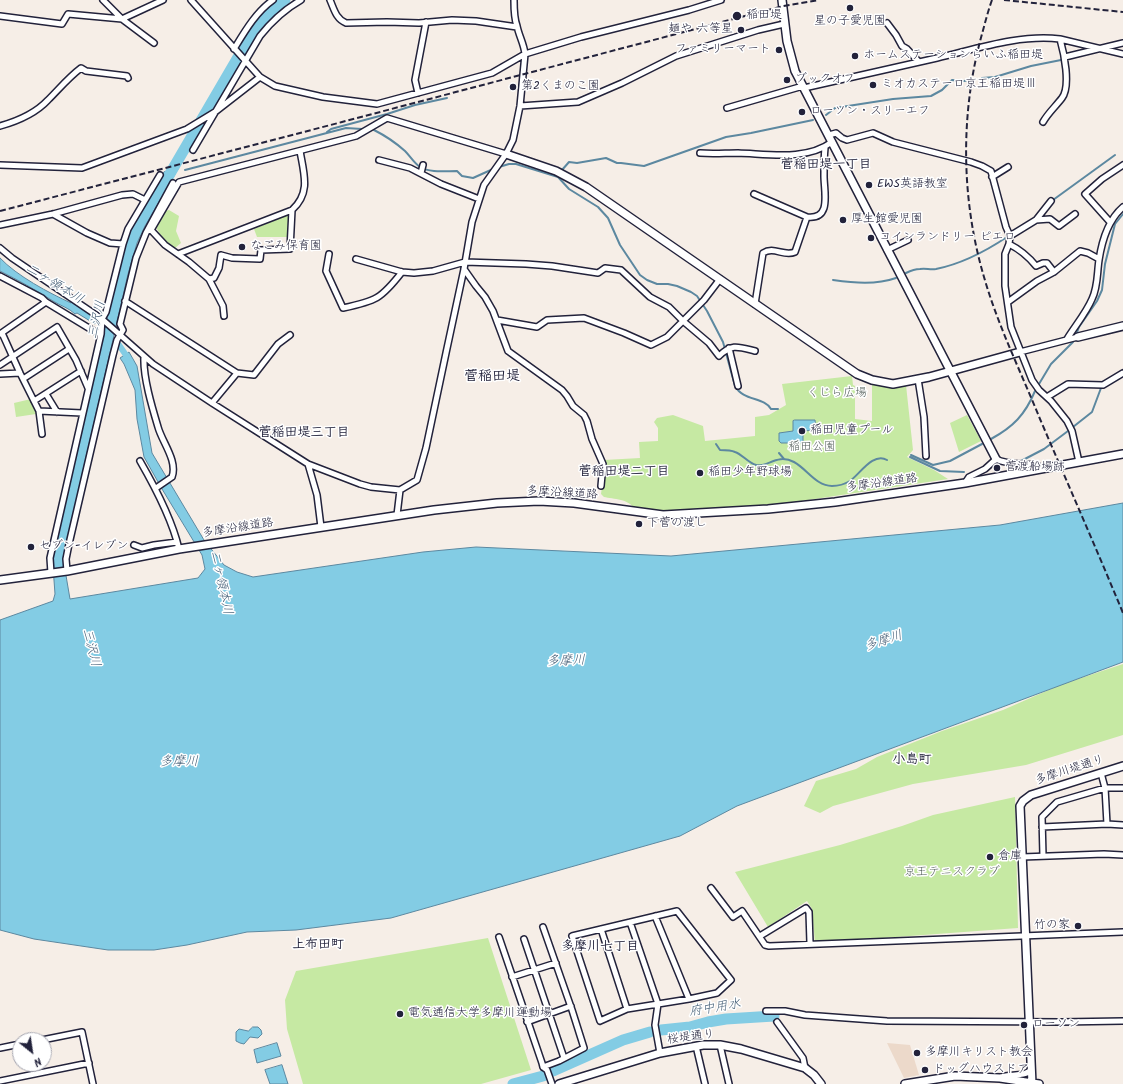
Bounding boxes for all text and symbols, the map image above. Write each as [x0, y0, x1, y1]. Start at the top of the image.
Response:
marker: 星の子愛児園 [845, 3, 855, 13]
place label: 稲田堤 [746, 9, 782, 23]
marker: 稲田堤 [731, 10, 743, 22]
place label: 星の子愛児園 [814, 15, 886, 29]
place label: 麺や 六等星 [668, 23, 733, 37]
marker: 麺や 六等星 [736, 25, 746, 35]
place label: ファミリーマート [675, 43, 771, 57]
marker: ファミリーマート [774, 45, 784, 55]
place label: ホームステーションらいふ稲田堤 [863, 49, 1043, 63]
marker: ホームステーションらいふ稲田堤 [850, 51, 860, 61]
place label: ブックオフ [795, 73, 855, 87]
marker: ブックオフ [782, 75, 792, 85]
place label: ミオカステーロ京王稲田堤Ⅲ [881, 78, 1037, 92]
place label: 第2くまのこ園 [521, 80, 600, 94]
marker: ミオカステーロ京王稲田堤Ⅲ [868, 80, 878, 90]
marker: 第2くまのこ園 [508, 82, 518, 92]
place label: ローソン・スリーエフ [810, 105, 930, 119]
marker: ローソン・スリーエフ [797, 107, 807, 117]
district label: 菅稲田堤一丁目 [781, 158, 871, 174]
place label: EWS英語教室 [877, 178, 948, 192]
marker: EWS英語教室 [864, 180, 874, 190]
place label: 厚生館愛児園 [851, 213, 923, 227]
marker: 厚生館愛児園 [838, 215, 848, 225]
place label: コインランドリー ピエロ [879, 231, 1016, 245]
marker: コインランドリー ピエロ [866, 233, 876, 243]
place label: なごみ保育園 [250, 240, 322, 254]
marker: なごみ保育園 [237, 242, 247, 252]
water label: 二ヶ領本川 [22, 262, 86, 308]
water label: 三沢川 [86, 299, 110, 341]
district label: 菅稲田堤 [464, 370, 520, 386]
park label: くじら広場 [807, 387, 867, 401]
place label: 稲田児童プール [810, 424, 893, 438]
district label: 菅稲田堤三丁目 [259, 426, 349, 442]
marker: 稲田児童プール [797, 426, 807, 436]
park label: 稲田公園 [788, 441, 836, 455]
place label: 菅渡船場跡 [1005, 461, 1065, 475]
marker: 菅渡船場跡 [992, 463, 1002, 473]
district label: 菅稲田堤二丁目 [579, 465, 669, 481]
place label: 稲田少年野球場 [708, 466, 792, 480]
marker: 稲田少年野球場 [695, 468, 705, 478]
street label: 多摩沿線道路 [845, 472, 919, 496]
street label: 多摩沿線道路 [526, 485, 598, 503]
street label: 多摩沿線道路 [201, 516, 275, 542]
place label: 下菅の渡し [647, 517, 707, 531]
marker: 下菅の渡し [634, 519, 644, 529]
place label: セブン-イレブン [39, 540, 129, 554]
marker: セブン-イレブン [26, 542, 36, 552]
water label: 二ヶ領本川 [206, 550, 234, 616]
water label: 三沢川 [78, 627, 102, 669]
water label: 多摩川 [863, 629, 905, 655]
water label: 多摩川 [546, 654, 586, 670]
district label: 小島町 [893, 753, 931, 769]
street label: 多摩川堤通り [1034, 753, 1106, 789]
water label: 多摩川 [160, 755, 198, 771]
place label: 倉庫 [998, 850, 1022, 864]
marker: 倉庫 [985, 852, 995, 862]
park label: 京王テニスクラブ [904, 866, 1000, 880]
place label: 竹の家 [1034, 919, 1070, 933]
marker: 竹の家 [1073, 921, 1083, 931]
district label: 上布田町 [292, 938, 344, 954]
district label: 多摩川七丁目 [561, 940, 639, 956]
water label: 府中用水 [688, 997, 742, 1021]
place label: 電気通信大学多摩川運動場 [408, 1007, 552, 1021]
marker: 電気通信大学多摩川運動場 [395, 1009, 405, 1019]
place label: ローソン [1032, 1018, 1080, 1032]
marker: ローソン [1019, 1020, 1029, 1030]
street label: 桜堤通り [666, 1028, 716, 1048]
north arrow [12, 1032, 52, 1072]
place label: 多摩川キリスト教会 [925, 1046, 1033, 1060]
marker: 多摩川キリスト教会 [912, 1048, 922, 1058]
text: N [30, 1052, 45, 1071]
place label: ドッグハウスドア [933, 1063, 1029, 1077]
marker: ドッグハウスドア [920, 1065, 930, 1075]

